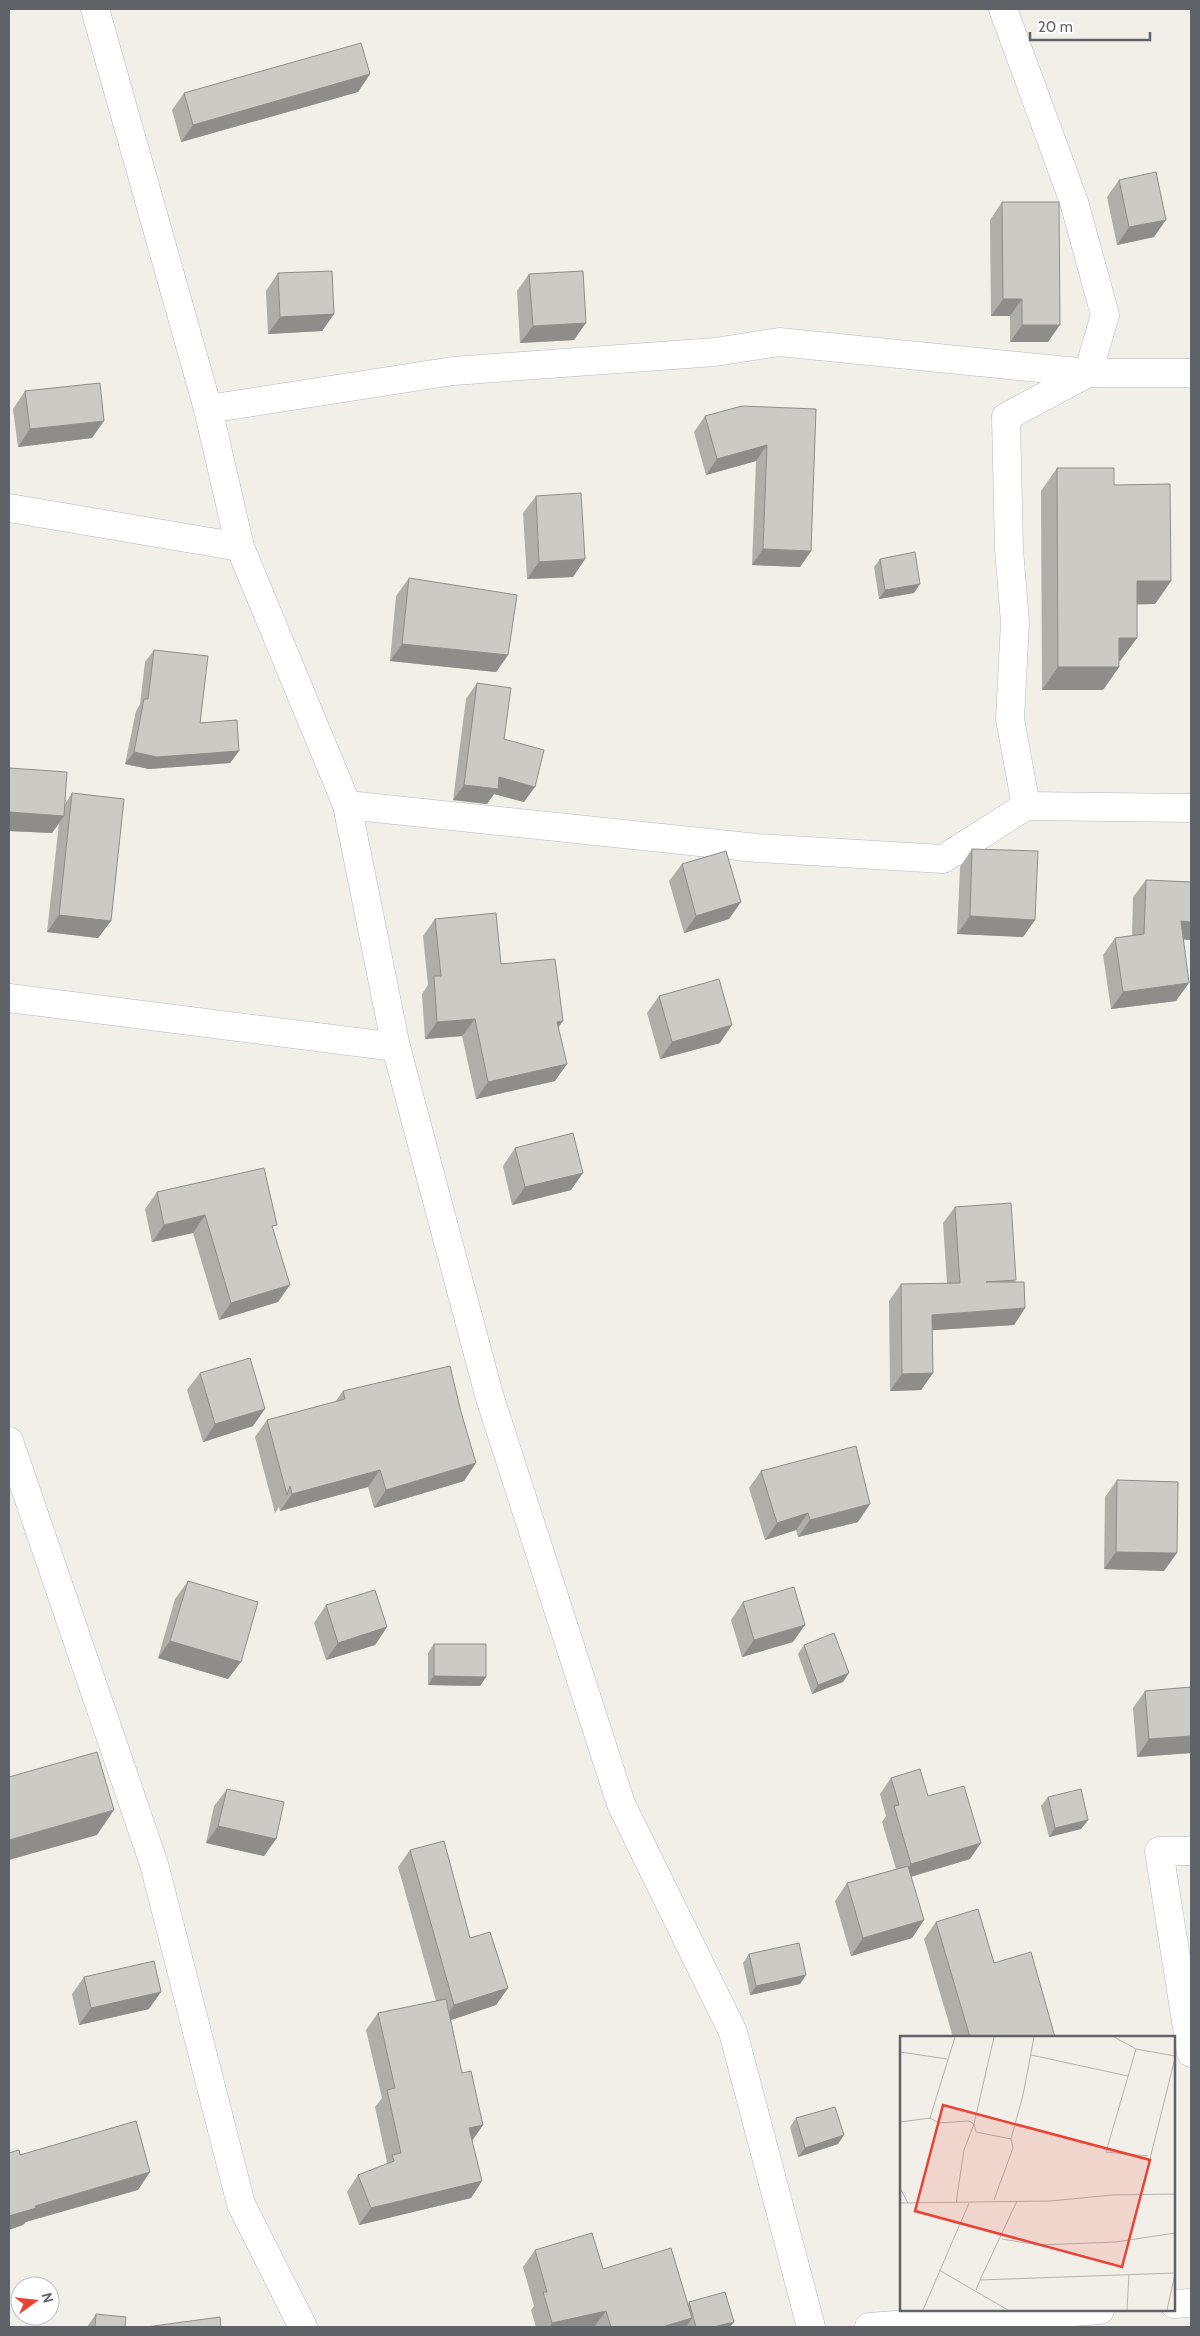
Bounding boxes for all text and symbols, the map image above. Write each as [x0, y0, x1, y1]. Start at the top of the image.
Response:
scale bar [1030, 10, 1150, 42]
text: 20 m [1038, 18, 1073, 36]
inset map [900, 2036, 1175, 2311]
north arrow [10, 2276, 60, 2326]
text: N [38, 2291, 58, 2305]

